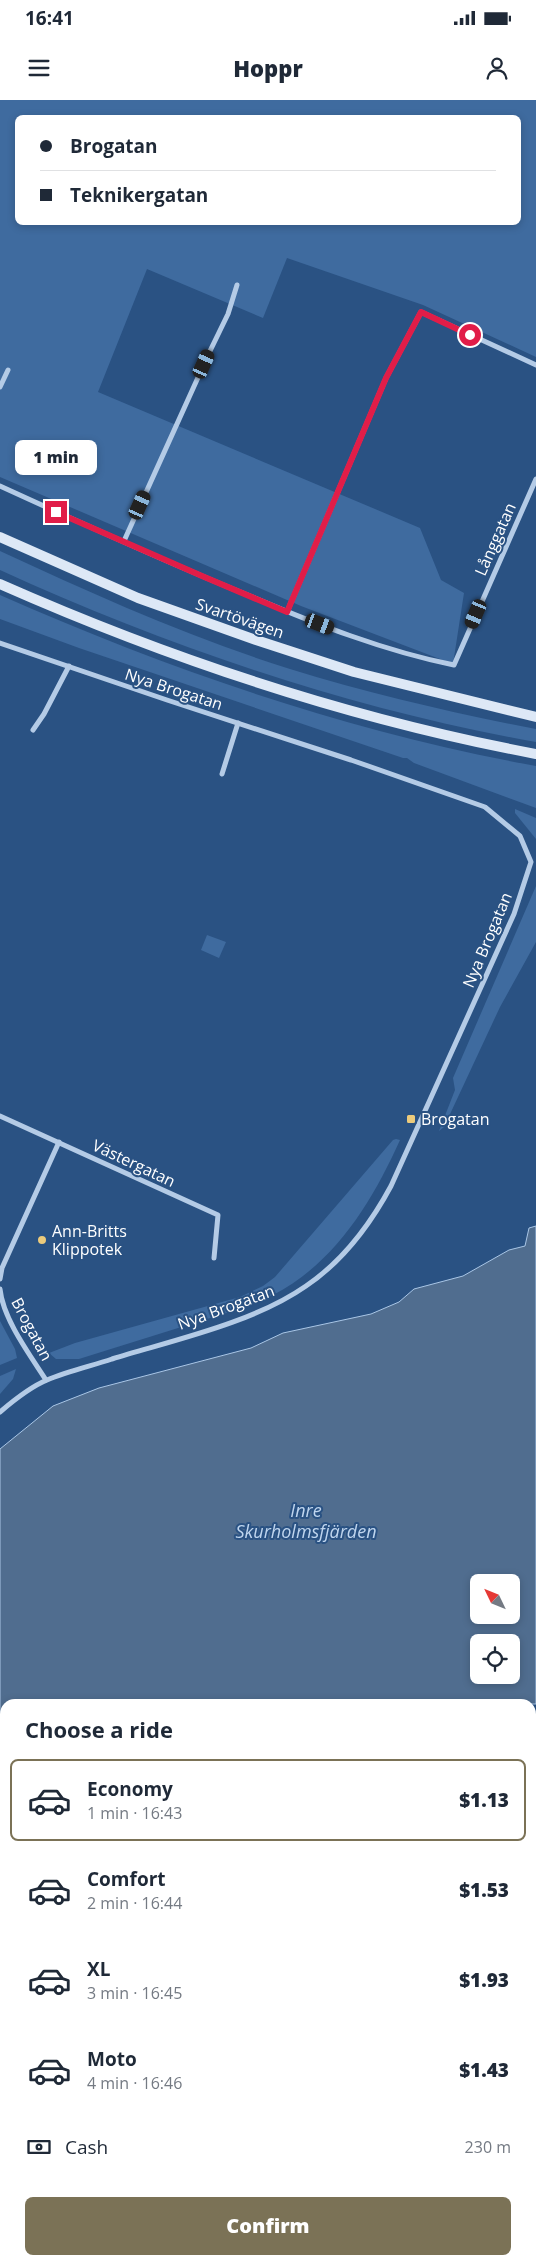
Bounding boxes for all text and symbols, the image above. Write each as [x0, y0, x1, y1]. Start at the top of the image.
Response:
text: 16:41 [25, 5, 74, 31]
text: Hoppr [233, 53, 303, 83]
icon: menu [25, 54, 53, 82]
icon: person [483, 54, 511, 82]
text: Brogatan [70, 133, 158, 159]
text: Teknikergatan [70, 182, 208, 208]
route start [459, 324, 481, 346]
car [191, 347, 216, 381]
callout: 1 min [15, 440, 97, 474]
text: 1 min [33, 446, 79, 468]
car [127, 488, 152, 522]
street label: Långgatan [469, 499, 521, 579]
route end [45, 501, 67, 523]
street label: Svartövägen [193, 593, 287, 643]
car [463, 597, 488, 631]
car [303, 612, 336, 636]
street label: Nya Brogatan [122, 663, 226, 715]
street label: Nya Brogatan [457, 889, 517, 991]
place label: Brogatan [421, 1108, 489, 1130]
marker: Brogatan [405, 1113, 417, 1125]
street label: Västergatan [89, 1134, 179, 1192]
place label: Ann-Britts Klippotek [52, 1220, 127, 1260]
marker: Ann-Britts Klippotek [36, 1234, 48, 1246]
street label: Nya Brogatan [175, 1279, 277, 1335]
street label: Brogatan [6, 1294, 58, 1364]
water label: Inre Skurholmsfjärden [235, 1498, 377, 1543]
north arrow [470, 1574, 520, 1624]
map controls [470, 1574, 520, 1684]
button: locate [470, 1634, 520, 1684]
text: Choose a ride [25, 1714, 173, 1744]
text: Economy [87, 1776, 173, 1802]
icon: car [27, 1778, 72, 1823]
text: $1.13 [459, 1787, 509, 1813]
text: 1 min · 16:43 [87, 1802, 182, 1824]
text: Comfort [87, 1866, 166, 1892]
icon: car [27, 1868, 72, 1913]
text: $1.53 [459, 1877, 509, 1903]
text: 2 min · 16:44 [87, 1892, 182, 1914]
text: XL [87, 1956, 110, 1982]
icon: car [27, 1958, 72, 2003]
text: $1.93 [459, 1967, 509, 1993]
text: 3 min · 16:45 [87, 1982, 182, 2004]
text: Moto [87, 2046, 137, 2072]
icon: car [27, 2048, 72, 2093]
text: $1.43 [459, 2057, 509, 2083]
text: 4 min · 16:46 [87, 2072, 182, 2094]
icon: cash [25, 2133, 53, 2161]
text: Cash [65, 2134, 108, 2160]
text: 230 m [465, 2136, 511, 2158]
button: Confirm [25, 2197, 511, 2255]

